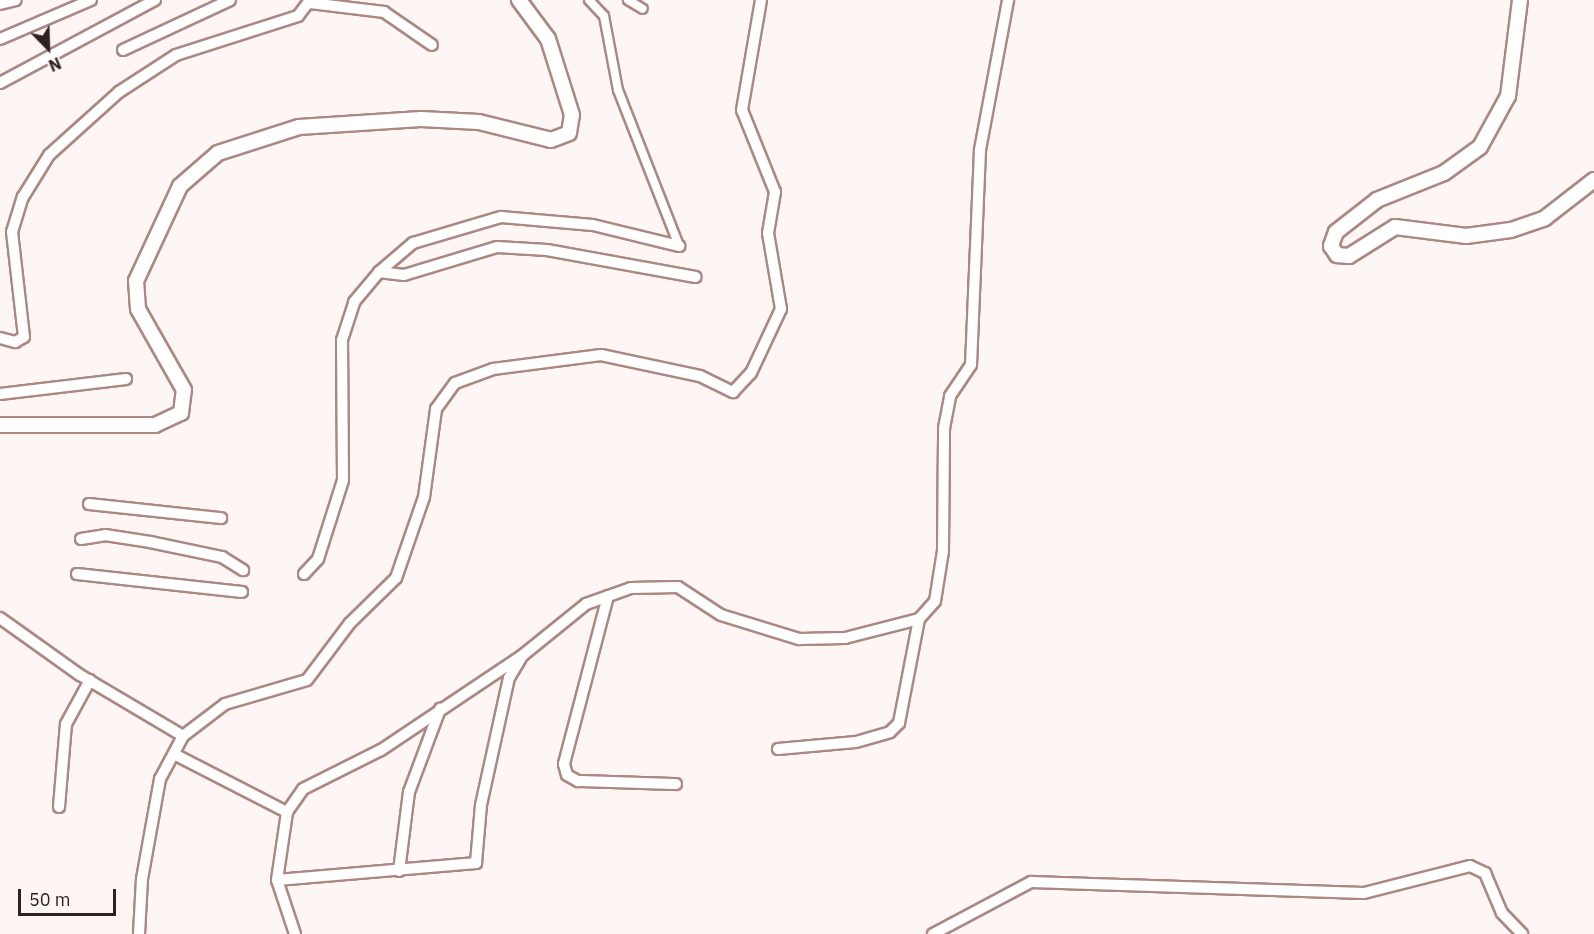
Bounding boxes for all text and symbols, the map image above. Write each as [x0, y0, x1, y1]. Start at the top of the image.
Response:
north arrow [18, 18, 78, 78]
text: N [46, 53, 64, 76]
scale bar [21, 877, 118, 915]
text: 50 m [29, 888, 71, 911]

